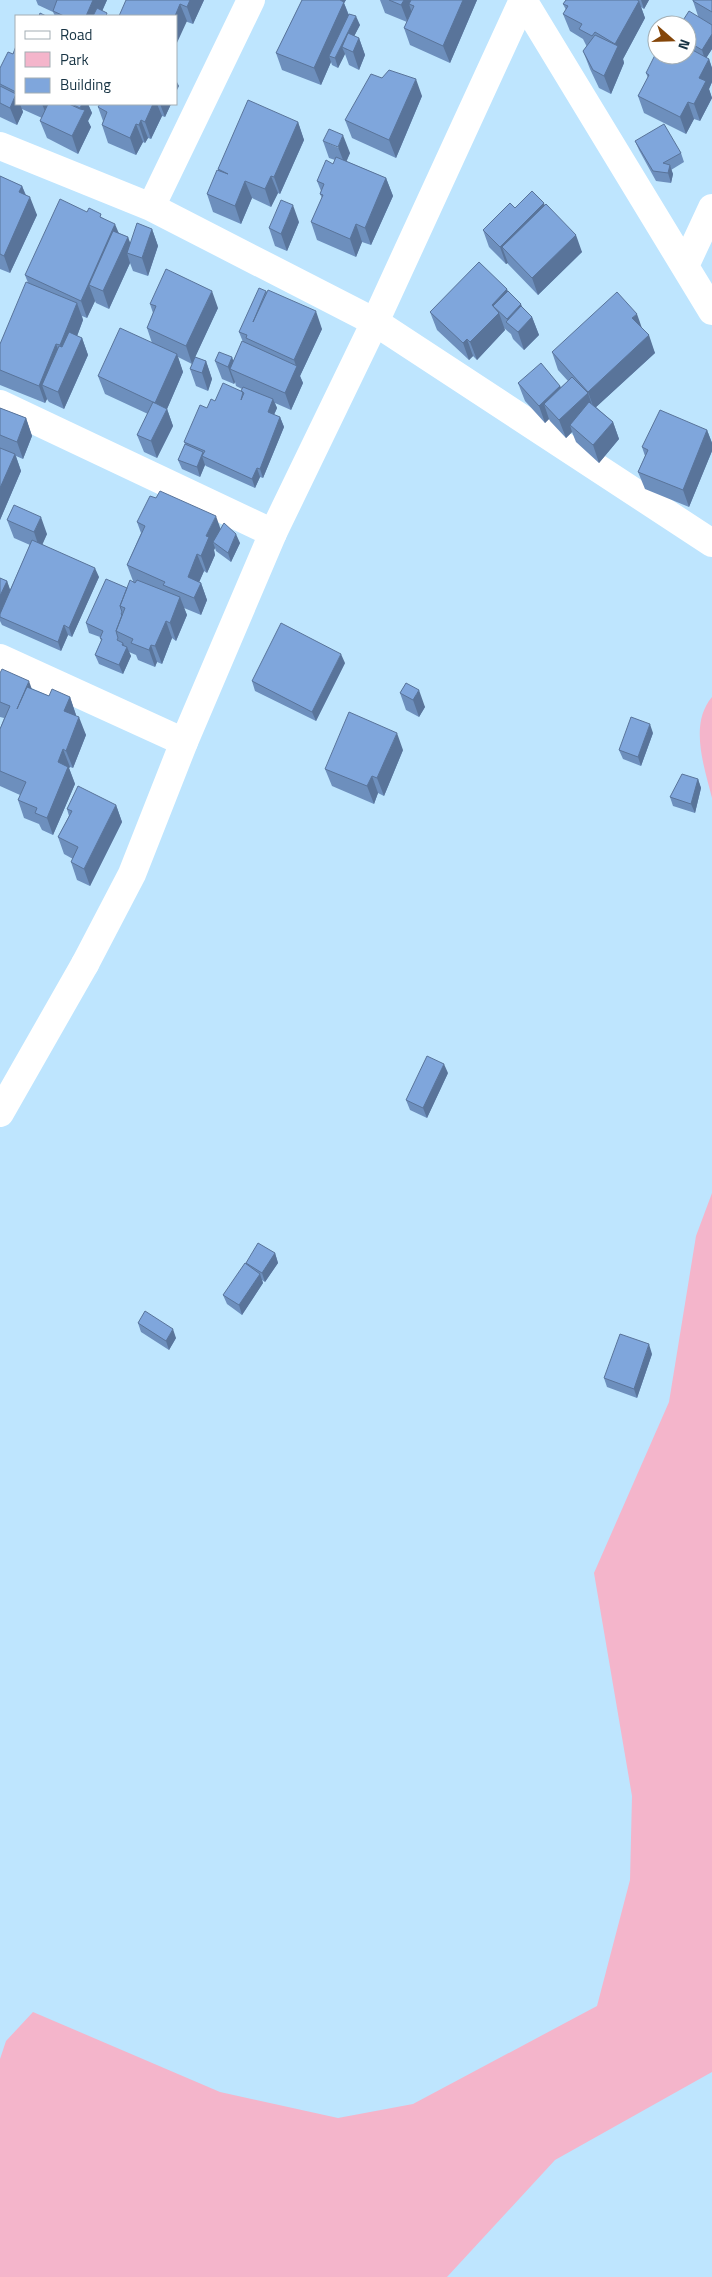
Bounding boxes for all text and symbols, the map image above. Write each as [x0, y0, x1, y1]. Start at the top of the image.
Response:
legend [15, 15, 178, 105]
north arrow [647, 15, 697, 65]
text: Road [60, 23, 92, 46]
text: N [673, 36, 696, 53]
text: Park [60, 48, 89, 71]
text: Building [60, 73, 111, 96]

